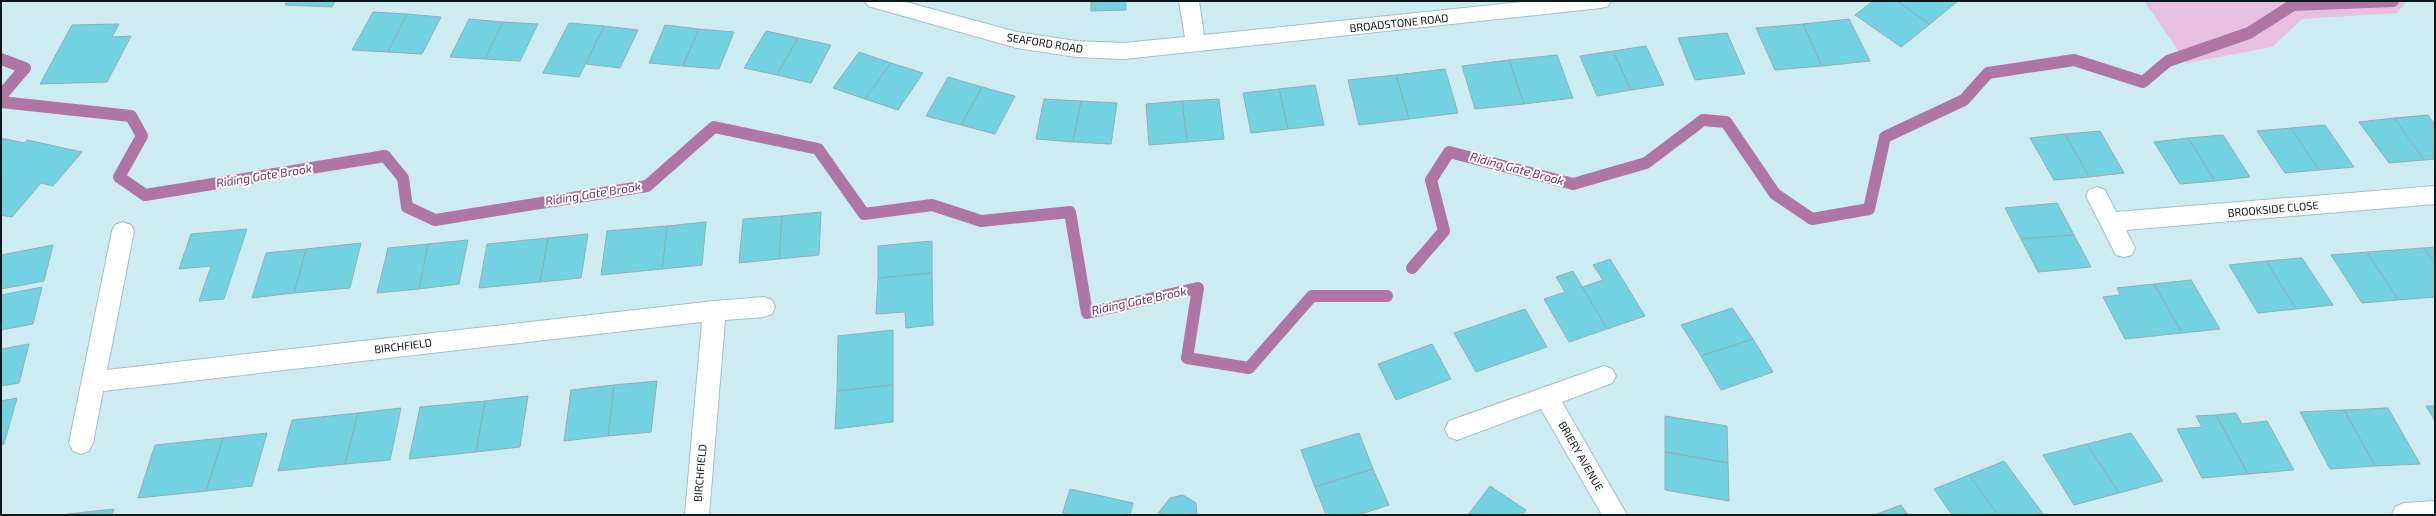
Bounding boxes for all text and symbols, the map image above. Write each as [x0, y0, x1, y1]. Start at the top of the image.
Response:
street label: BROADSTONE ROAD [1349, 11, 1449, 34]
street label: SEAFORD ROAD [1006, 30, 1084, 55]
water label: Riding Gate Brook [1469, 149, 1566, 187]
water label: Riding Gate Brook [215, 161, 313, 189]
water label: Riding Gate Brook [544, 179, 642, 207]
street label: BROOKSIDE CLOSE [2227, 198, 2319, 219]
water label: Riding Gate Brook [1090, 283, 1187, 317]
street label: BIRCHFIELD [373, 336, 433, 355]
street label: BRIERY AVENUE [1556, 419, 1607, 493]
street label: BIRCHFIELD [690, 443, 709, 502]

